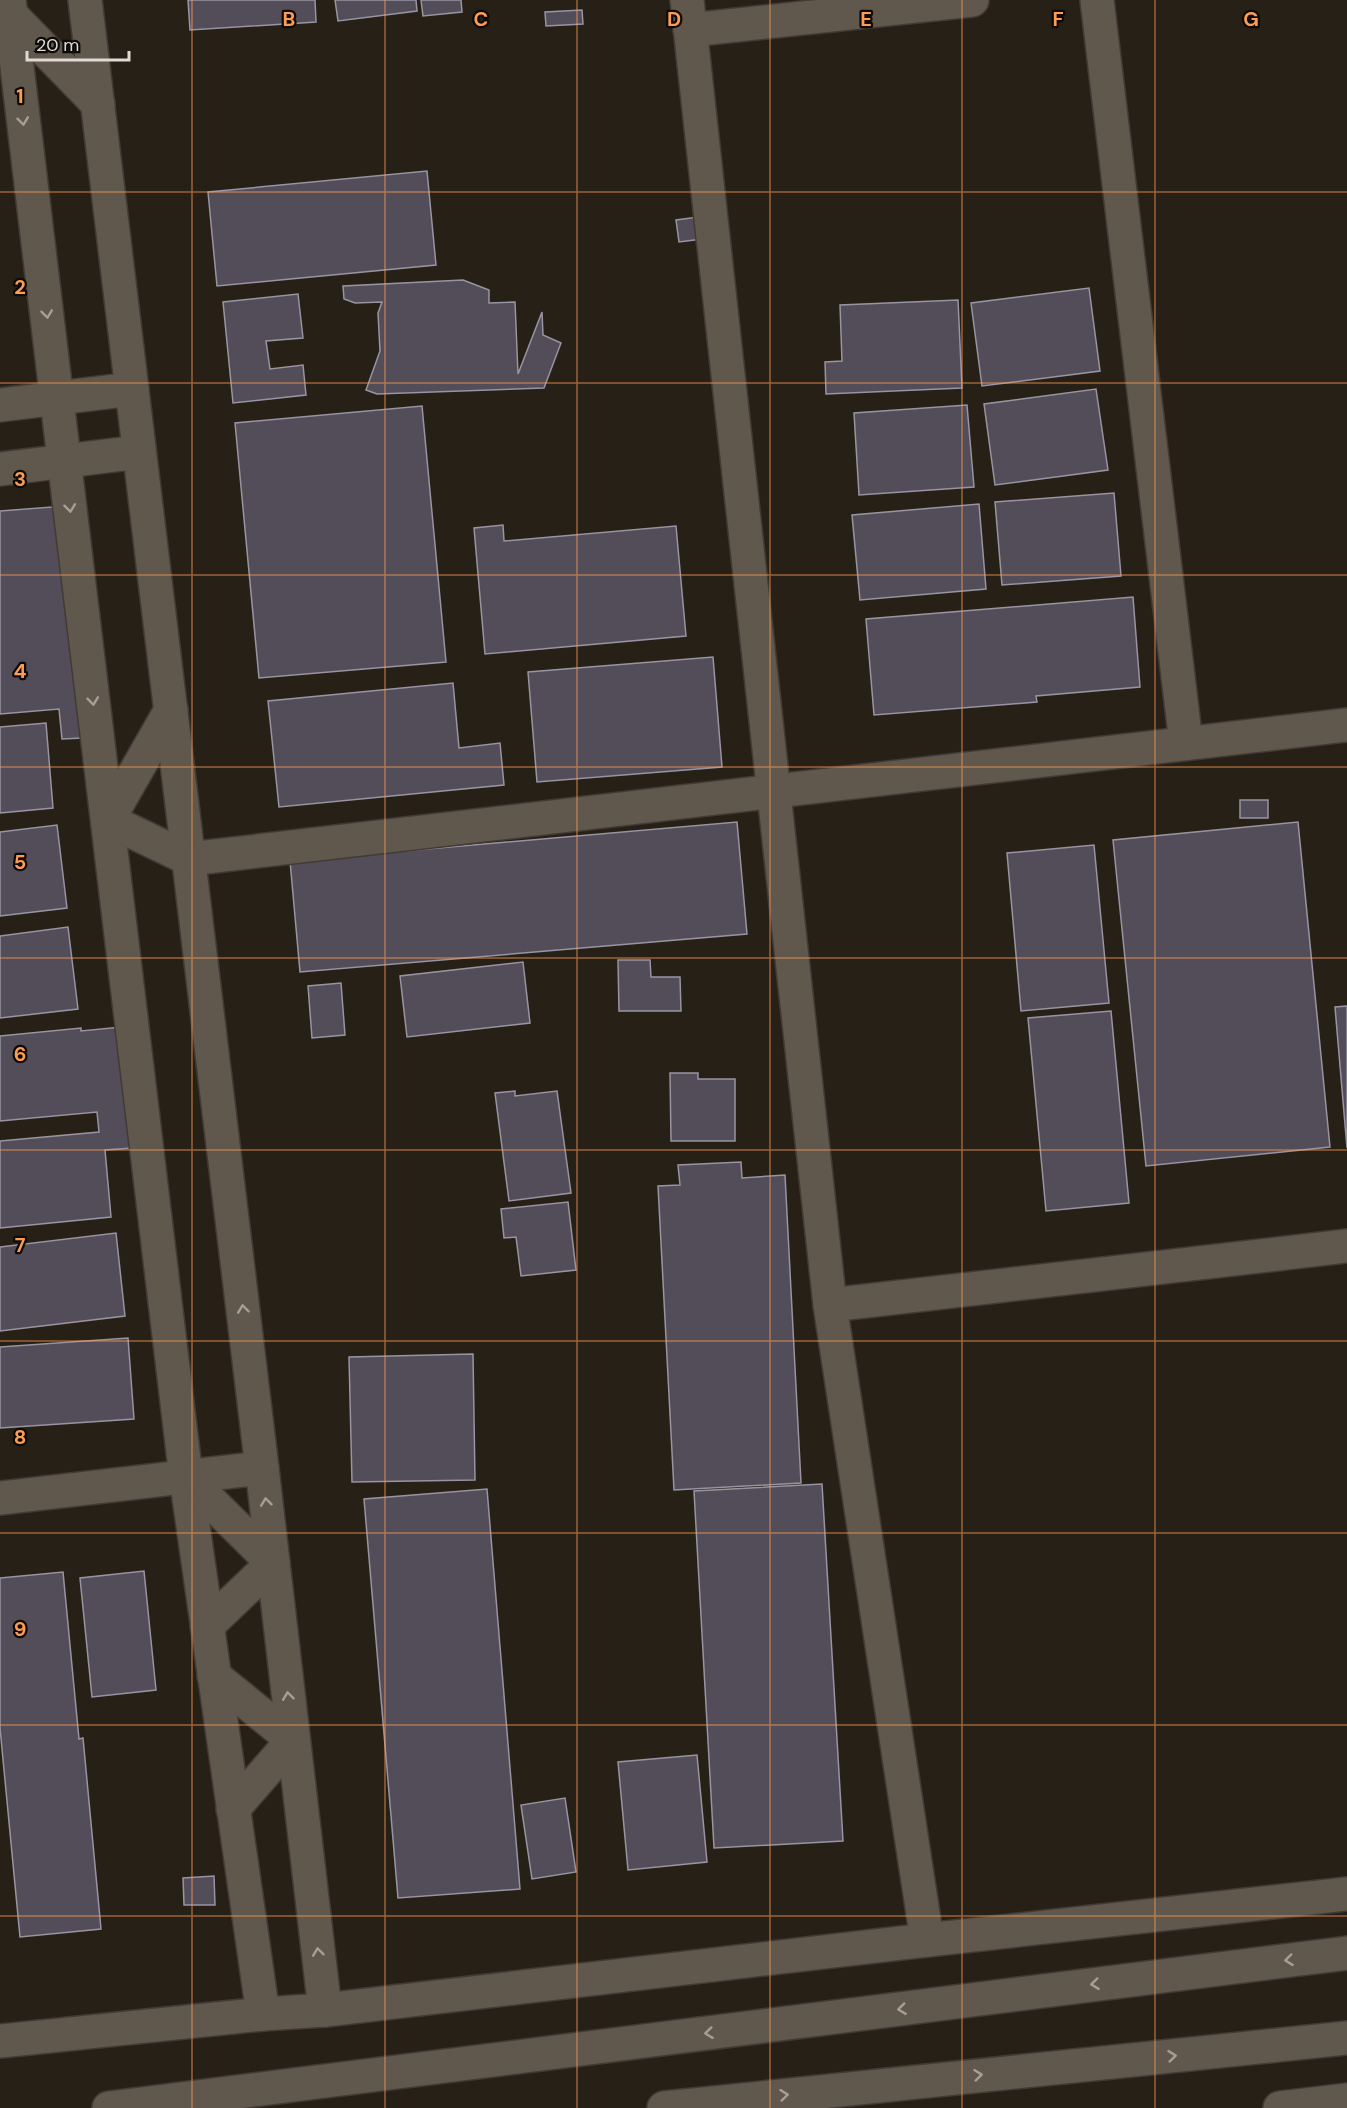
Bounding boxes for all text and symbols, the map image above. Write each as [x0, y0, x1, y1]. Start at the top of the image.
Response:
text: B [283, 6, 295, 32]
text: C [474, 6, 488, 32]
text: D [667, 6, 681, 32]
text: E [860, 6, 872, 32]
text: F [1052, 6, 1064, 32]
text: G [1243, 6, 1259, 32]
scale bar [27, 24, 129, 62]
text: 20 m [36, 33, 79, 57]
text: 1 [16, 83, 24, 109]
one-way arrow [17, 116, 29, 125]
text: 2 [14, 274, 26, 300]
one-way arrow [40, 310, 53, 319]
text: 3 [14, 466, 26, 492]
one-way arrow [63, 503, 76, 512]
text: 4 [14, 658, 27, 684]
one-way arrow [87, 697, 99, 706]
text: 5 [14, 849, 26, 875]
text: 6 [14, 1041, 26, 1067]
text: 7 [15, 1232, 26, 1258]
one-way arrow [237, 1304, 250, 1313]
text: 8 [14, 1424, 26, 1450]
one-way arrow [260, 1498, 273, 1507]
text: 9 [14, 1616, 26, 1642]
one-way arrow [283, 1691, 295, 1700]
one-way arrow [312, 1948, 325, 1957]
one-way arrow [1284, 1953, 1294, 1966]
one-way arrow [1091, 1978, 1100, 1990]
one-way arrow [897, 2002, 907, 2014]
one-way arrow [704, 2026, 713, 2039]
one-way arrow [1168, 2050, 1177, 2062]
one-way arrow [974, 2070, 983, 2082]
one-way arrow [780, 2089, 789, 2102]

